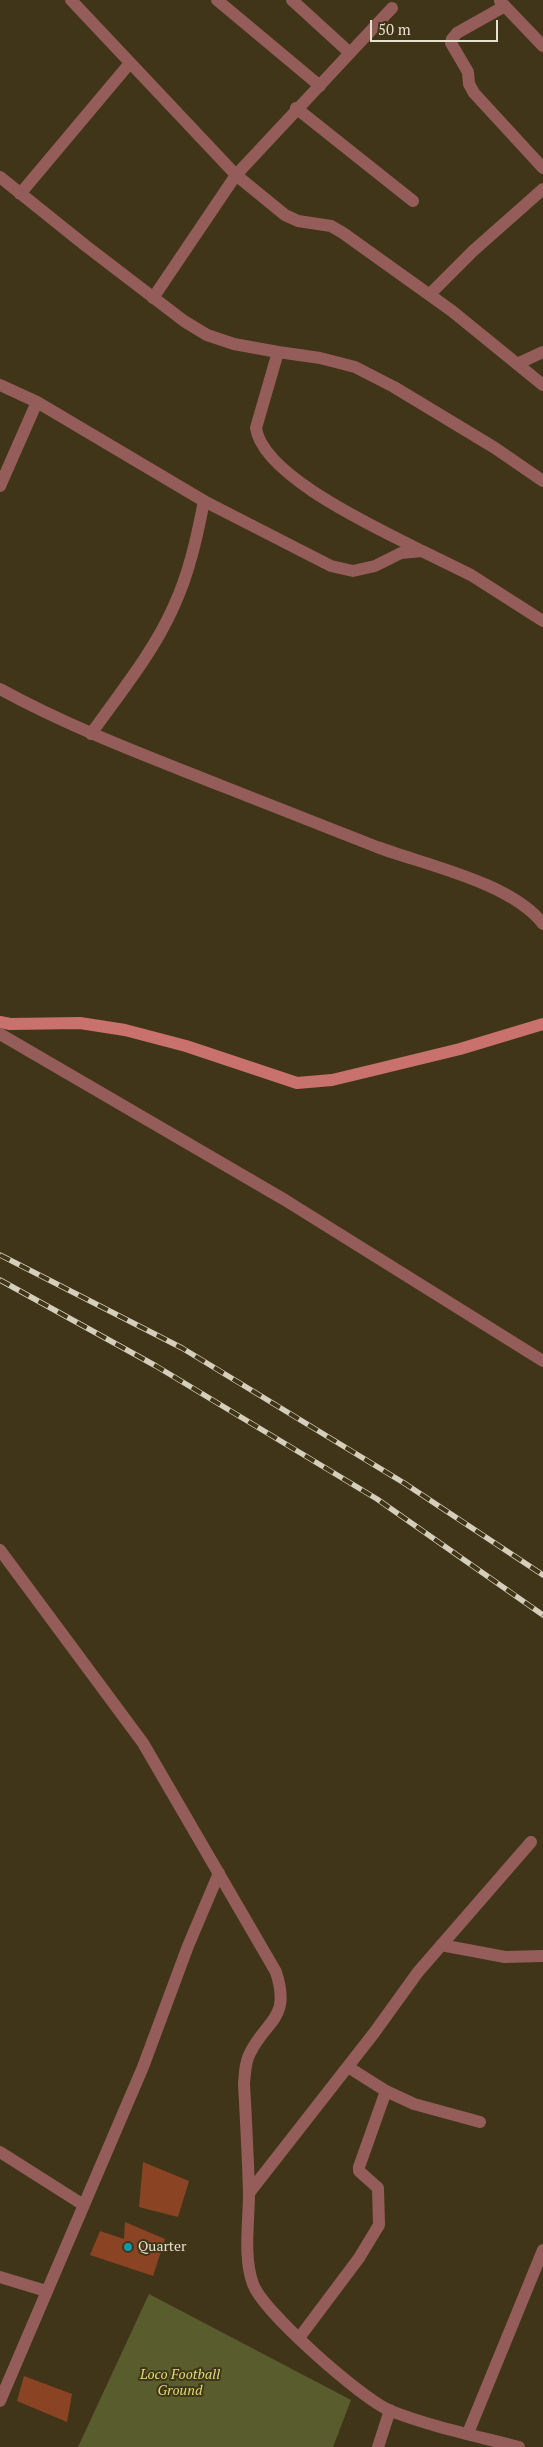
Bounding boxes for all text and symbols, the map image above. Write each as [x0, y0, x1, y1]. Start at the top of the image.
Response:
scale bar [373, 10, 500, 42]
text: 50 m [378, 19, 411, 39]
place label: Quarter [138, 2239, 186, 2255]
marker: Quarter [122, 2241, 134, 2253]
park label: Loco Football Ground [140, 2367, 220, 2400]

